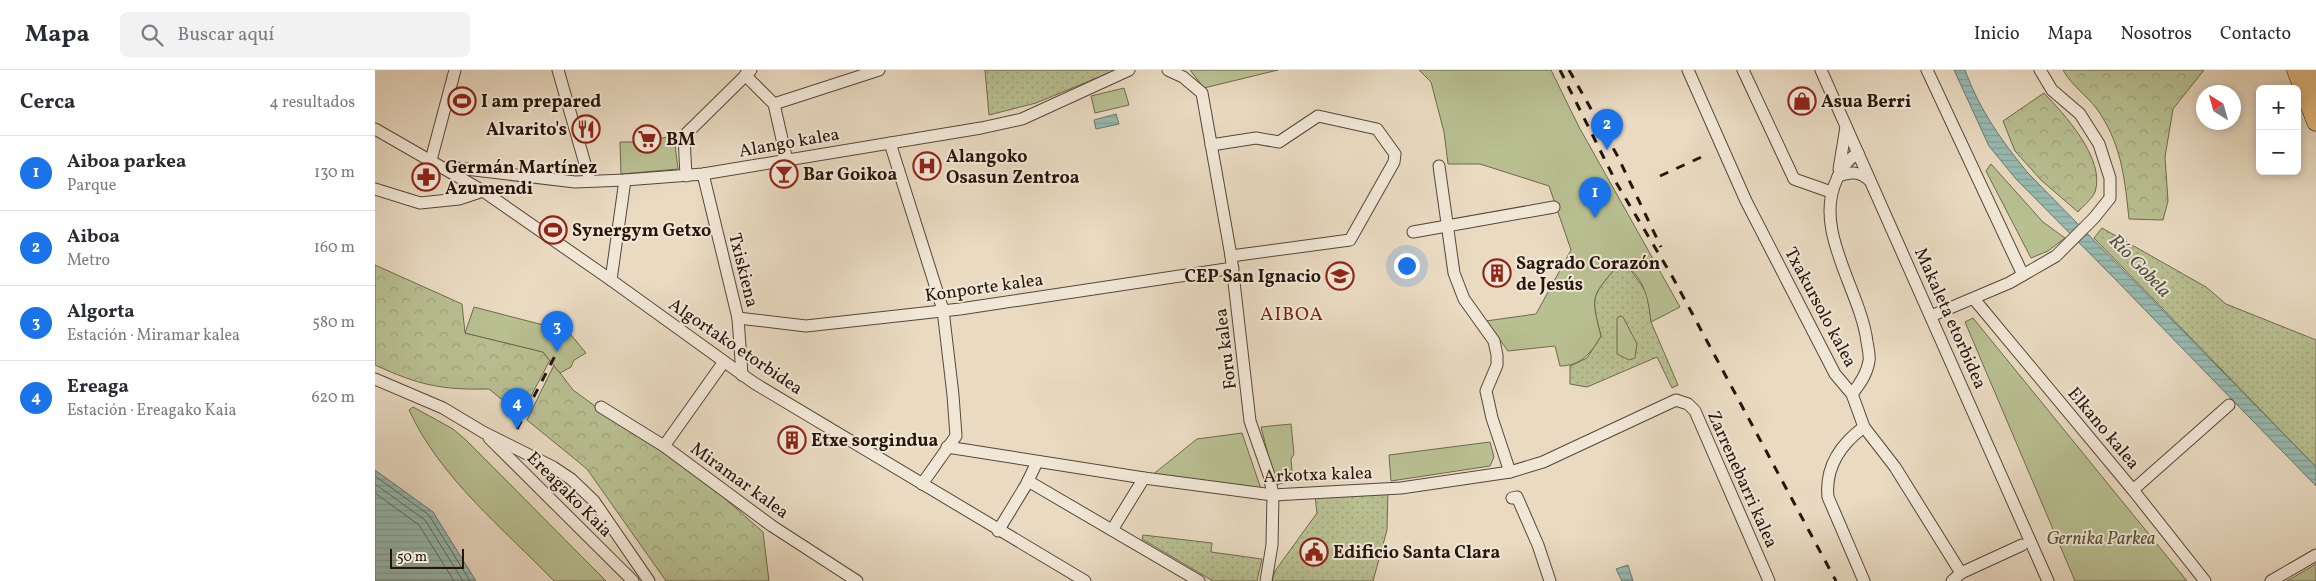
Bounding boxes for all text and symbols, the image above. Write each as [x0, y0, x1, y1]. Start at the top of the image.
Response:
search box [120, 12, 470, 57]
text: Mapa [25, 18, 90, 52]
icon: search [138, 21, 166, 49]
text: Buscar aquí [178, 22, 274, 48]
text: Inicio [1974, 22, 2020, 47]
text: Mapa [2048, 22, 2093, 47]
text: Nosotros [2121, 22, 2192, 47]
text: Contacto [2220, 22, 2291, 47]
north arrow [2196, 85, 2241, 130]
map controls [2256, 85, 2301, 175]
button: + [2256, 85, 2301, 130]
sports icon: I am prepared [447, 86, 477, 116]
shop icon: Asua Berri [1787, 86, 1817, 116]
text: Cerca [20, 88, 75, 117]
place label: I am prepared [481, 90, 601, 115]
place label: Asua Berri [1821, 90, 1911, 115]
text: 4 resultados [269, 92, 355, 114]
pin: 2 [1591, 109, 1623, 150]
restaurant icon: Alvarito's [571, 114, 601, 144]
place label: Alvarito's [486, 118, 567, 143]
street label: Alango kalea [737, 122, 842, 165]
supermarket icon: BM [632, 124, 662, 154]
place label: BM [666, 128, 695, 153]
button: − [2256, 130, 2301, 175]
place label: Alangoko Osasun Zentroa [946, 145, 1080, 191]
text: Aiboa parkea [67, 149, 186, 175]
hospital icon: Alangoko Osasun Zentroa [912, 151, 942, 181]
place label: Germán Martínez Azumendi [445, 156, 597, 202]
bar icon: Bar Goikoa [769, 159, 799, 189]
text: 1 [33, 162, 39, 184]
text: 130 m [314, 162, 355, 184]
pharmacy icon: Germán Martínez Azumendi [411, 162, 441, 192]
place label: Bar Goikoa [803, 163, 897, 188]
text: Parque [67, 175, 116, 197]
pin: 1 [1579, 177, 1611, 218]
sports icon: Synergym Getxo [538, 215, 568, 245]
place label: Synergym Getxo [572, 219, 711, 244]
text: Aiboa [67, 224, 120, 250]
water label: Río Gobela [2103, 229, 2177, 304]
street label: Txiskiena [721, 231, 764, 310]
text: 2 [32, 237, 40, 259]
text: 160 m [314, 237, 355, 259]
street label: Txakursolo kalea [1777, 243, 1862, 372]
street label: Makaleta etorbidea [1907, 244, 1992, 393]
text: Metro [67, 250, 110, 272]
place label: Sagrado Corazón de Jesús [1516, 252, 1661, 298]
your location [1394, 253, 1420, 279]
building icon: Sagrado Corazón de Jesús [1482, 258, 1512, 288]
school or university icon: CEP San Ignacio [1325, 261, 1355, 291]
place label: CEP San Ignacio [1185, 265, 1321, 290]
street label: Konporte kalea [923, 268, 1045, 309]
street label: Algortako etorbidea [663, 293, 807, 402]
text: Algorta [67, 299, 135, 325]
district label: AIBOA [1260, 302, 1324, 328]
street label: Foru kalea [1209, 307, 1244, 391]
pin: 3 [541, 311, 573, 352]
text: 3 [32, 312, 40, 334]
text: 580 m [312, 312, 355, 334]
text: Estación · Miramar kalea [67, 325, 240, 347]
text: Ereaga [67, 374, 129, 400]
street label: Elkano kalea [2061, 382, 2145, 476]
text: 4 [31, 387, 41, 409]
text: 620 m [311, 387, 355, 409]
pin: 4 [501, 388, 533, 429]
text: Estación · Ereagako Kaia [67, 400, 236, 422]
street label: Zarrenebarri kalea [1700, 407, 1783, 552]
building icon: Etxe sorgindua [777, 425, 807, 455]
place label: Etxe sorgindua [811, 429, 938, 454]
street label: Miramar kalea [685, 437, 794, 526]
street label: Ereagako Kaia [520, 447, 617, 544]
street label: Arkotxa kalea [1263, 461, 1373, 490]
park label: Gernika Parkea [2046, 527, 2156, 552]
public building icon: Edificio Santa Clara [1299, 537, 1329, 567]
place label: Edificio Santa Clara [1333, 541, 1500, 566]
scale bar [390, 546, 464, 569]
text: 50 m [397, 548, 427, 567]

